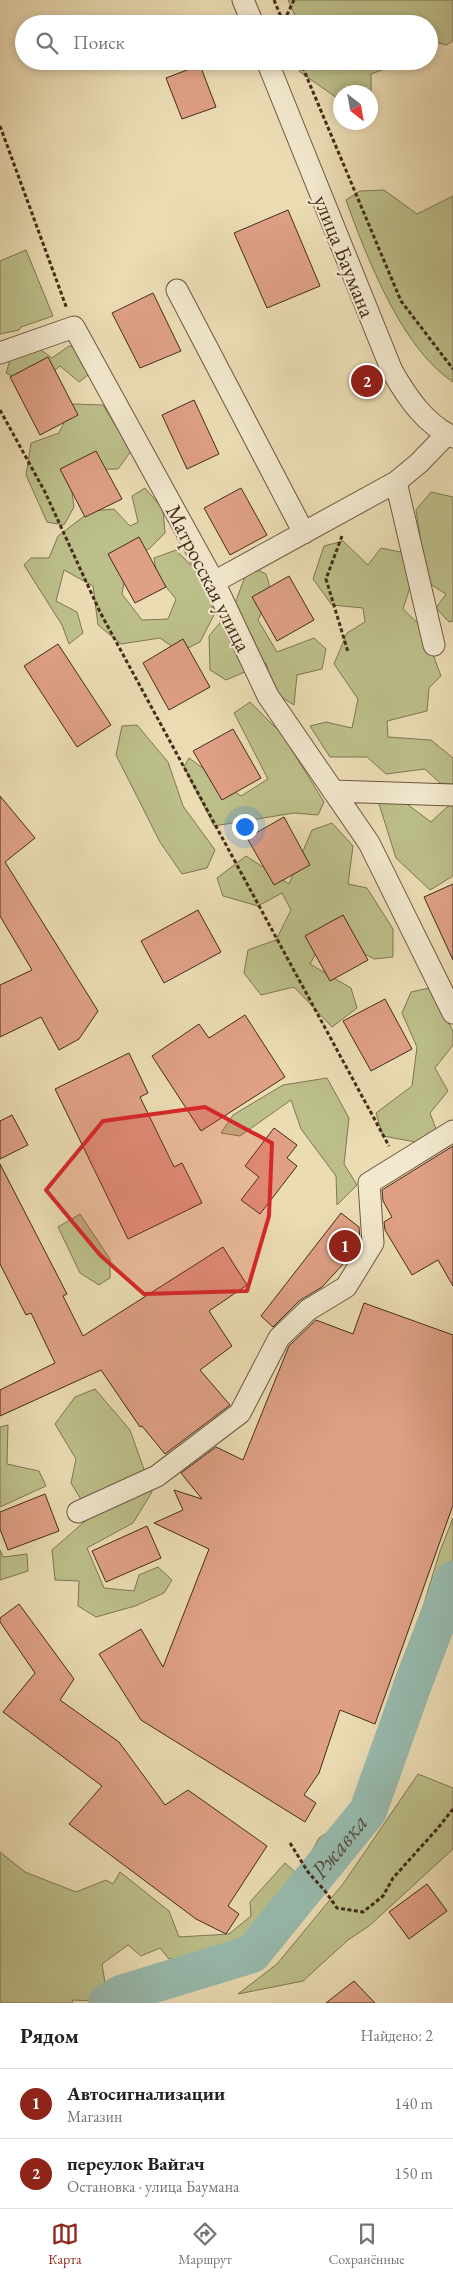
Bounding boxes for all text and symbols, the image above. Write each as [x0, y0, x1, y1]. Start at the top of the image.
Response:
search box [15, 15, 438, 70]
icon: search [33, 29, 61, 57]
text: Поиск [73, 30, 125, 55]
north arrow [333, 85, 378, 130]
street label: улица Баумана [307, 191, 382, 322]
pin: 2 [351, 362, 383, 400]
street label: Матросская улица [159, 500, 258, 657]
your location [232, 814, 258, 840]
pin: 1 [329, 1227, 361, 1265]
water label: Ржавка [303, 1808, 374, 1885]
text: Рядом [20, 2022, 79, 2049]
text: Найдено: 2 [361, 2025, 433, 2046]
text: Автосигнализации [67, 2081, 225, 2106]
text: 1 [32, 2093, 40, 2114]
text: 140 m [394, 2093, 433, 2114]
text: Магазин [67, 2106, 122, 2127]
text: переулок Вайгач [67, 2151, 205, 2176]
text: 2 [32, 2163, 40, 2184]
text: 150 m [394, 2163, 433, 2184]
text: Остановка · улица Баумана [67, 2176, 239, 2197]
tab: Карта [48, 2220, 82, 2268]
tab: Маршрут [178, 2220, 232, 2268]
tab: Сохранённые [328, 2220, 405, 2268]

